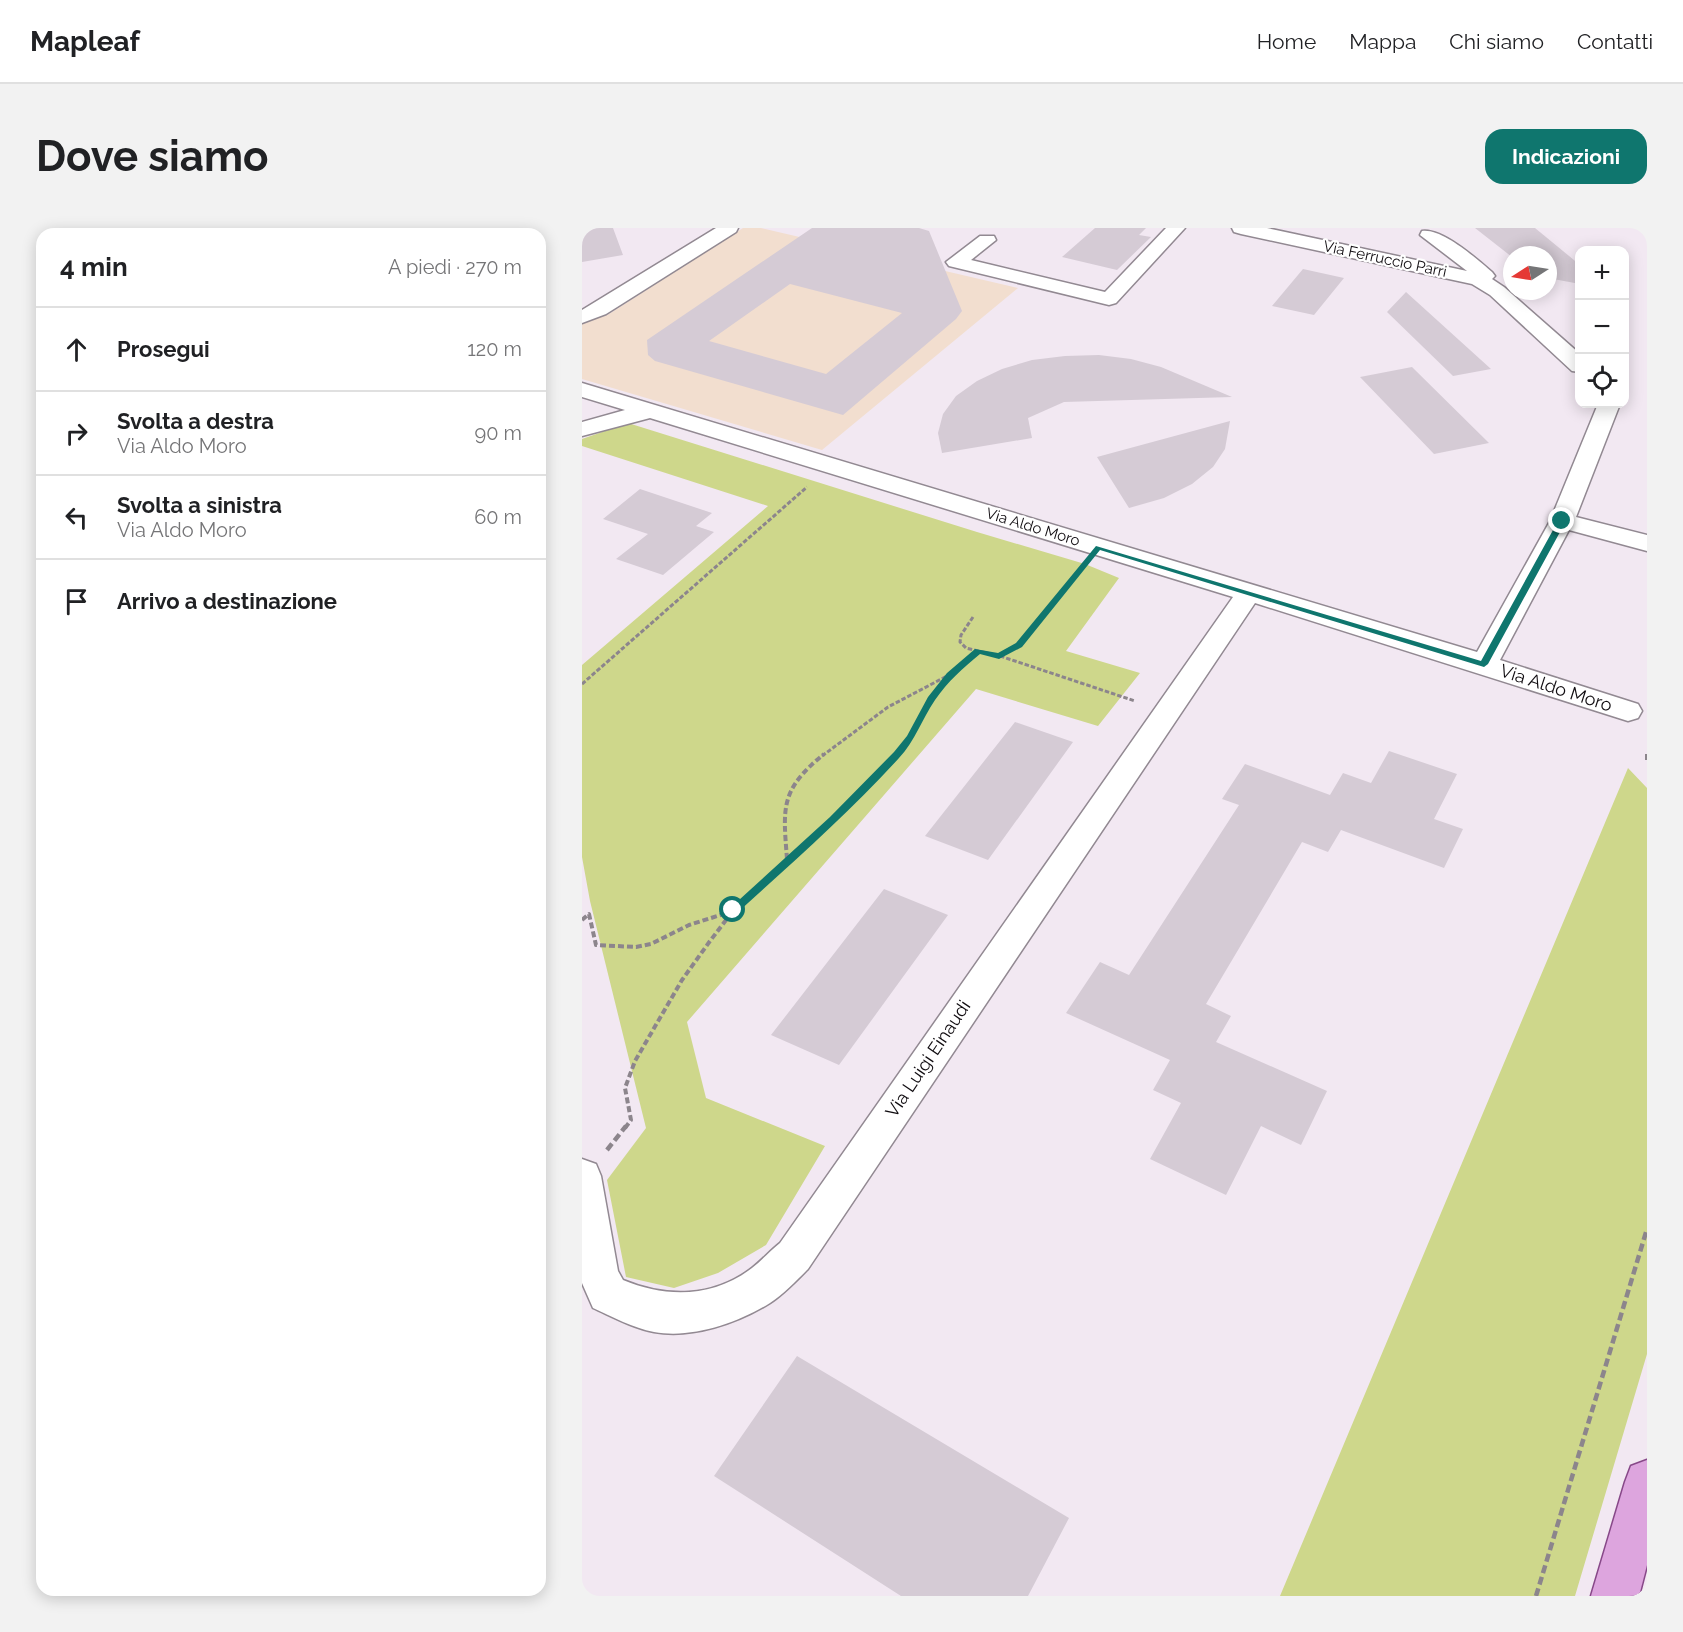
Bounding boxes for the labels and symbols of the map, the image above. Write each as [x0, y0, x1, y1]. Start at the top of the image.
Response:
street label: Via Ferruccio Parri [1322, 237, 1448, 281]
north arrow [1503, 246, 1557, 300]
street label: Via Aldo Moro [984, 504, 1082, 550]
route end [1548, 507, 1574, 533]
street label: Via Aldo Moro [1497, 660, 1615, 716]
route start [719, 896, 745, 922]
street label: Via Luigi Einaudi [881, 996, 974, 1121]

